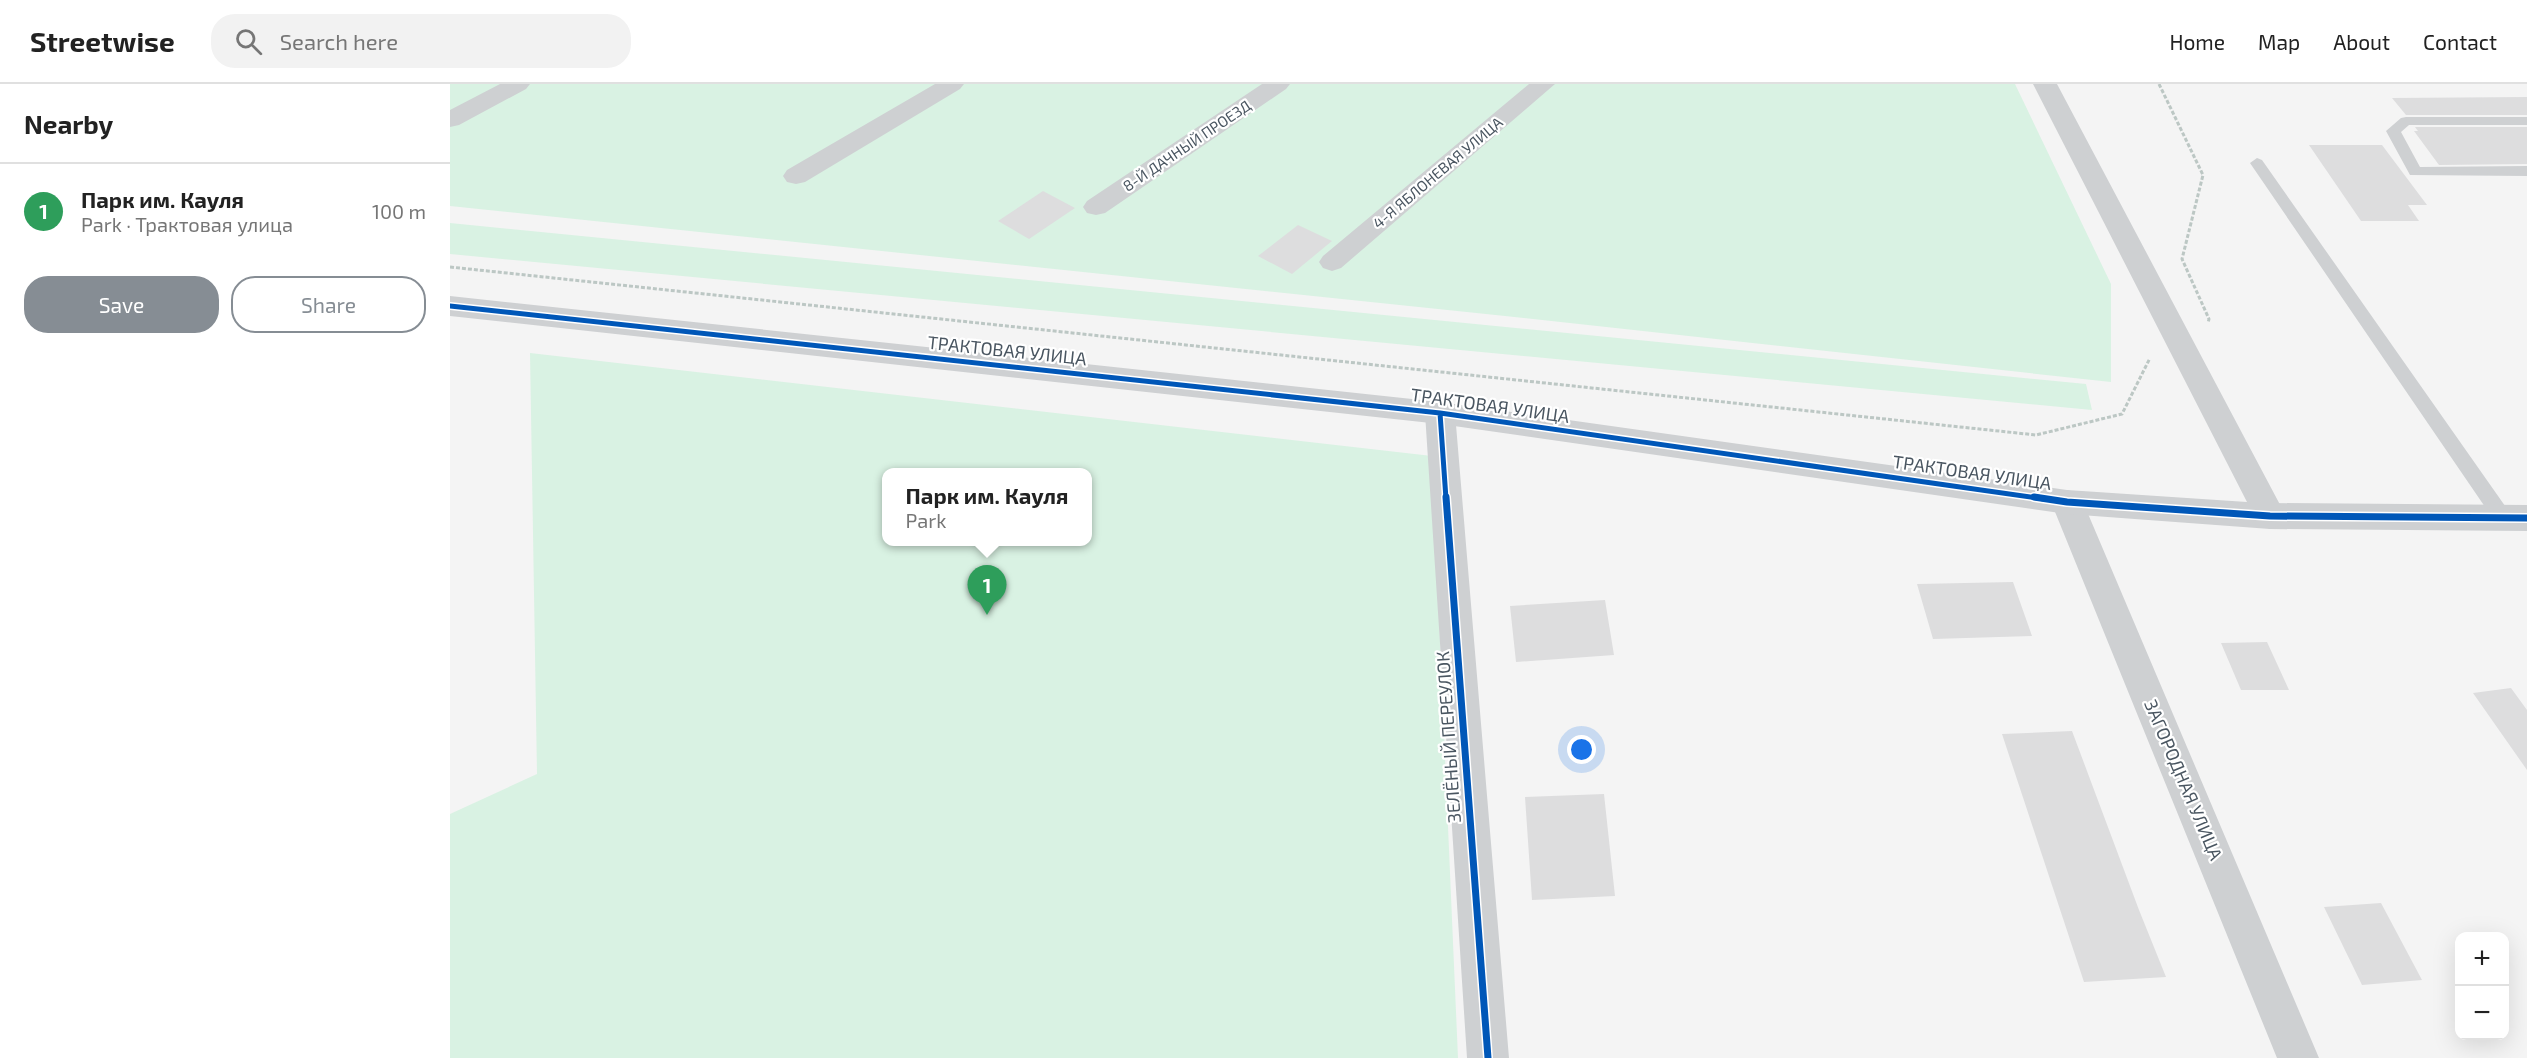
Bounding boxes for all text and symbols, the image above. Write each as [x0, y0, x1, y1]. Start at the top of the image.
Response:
search box [211, 14, 631, 68]
text: Streetwise [30, 24, 175, 58]
icon: search [232, 25, 265, 58]
text: Search here [280, 28, 398, 54]
text: Home [2169, 29, 2225, 54]
text: Map [2258, 29, 2300, 54]
text: About [2333, 29, 2390, 54]
text: Contact [2423, 29, 2497, 54]
street label: 8-Й ДАЧНЫЙ ПРОЕЗД [1119, 96, 1254, 195]
text: Nearby [24, 108, 113, 139]
street label: 4-Я ЯБЛОНЕВАЯ УЛИЦА [1369, 112, 1506, 232]
text: Парк им. Кауля [81, 186, 244, 212]
text: 1 [39, 199, 48, 223]
text: 100 m [372, 199, 426, 223]
text: Park · Трактовая улица [81, 212, 293, 236]
button: Save [24, 276, 219, 333]
button: Share [231, 276, 426, 333]
street label: ТРАКТОВАЯ УЛИЦА [926, 331, 1089, 369]
street label: ТРАКТОВАЯ УЛИЦА [1409, 383, 1572, 427]
street label: ТРАКТОВАЯ УЛИЦА [1891, 450, 2054, 494]
popup [882, 468, 1092, 546]
text: Парк им. Кауля [906, 482, 1068, 508]
text: Park [906, 508, 946, 532]
pin: 1 [968, 566, 1006, 615]
street label: ЗЕЛЁНЫЙ ПЕРЕУЛОК [1431, 650, 1465, 824]
street label: ЗАГОРОДНАЯ УЛИЦА [2140, 696, 2228, 864]
your location [1567, 735, 1596, 764]
map controls [2455, 932, 2509, 1040]
button: + [2455, 932, 2509, 986]
button: − [2455, 986, 2509, 1040]

